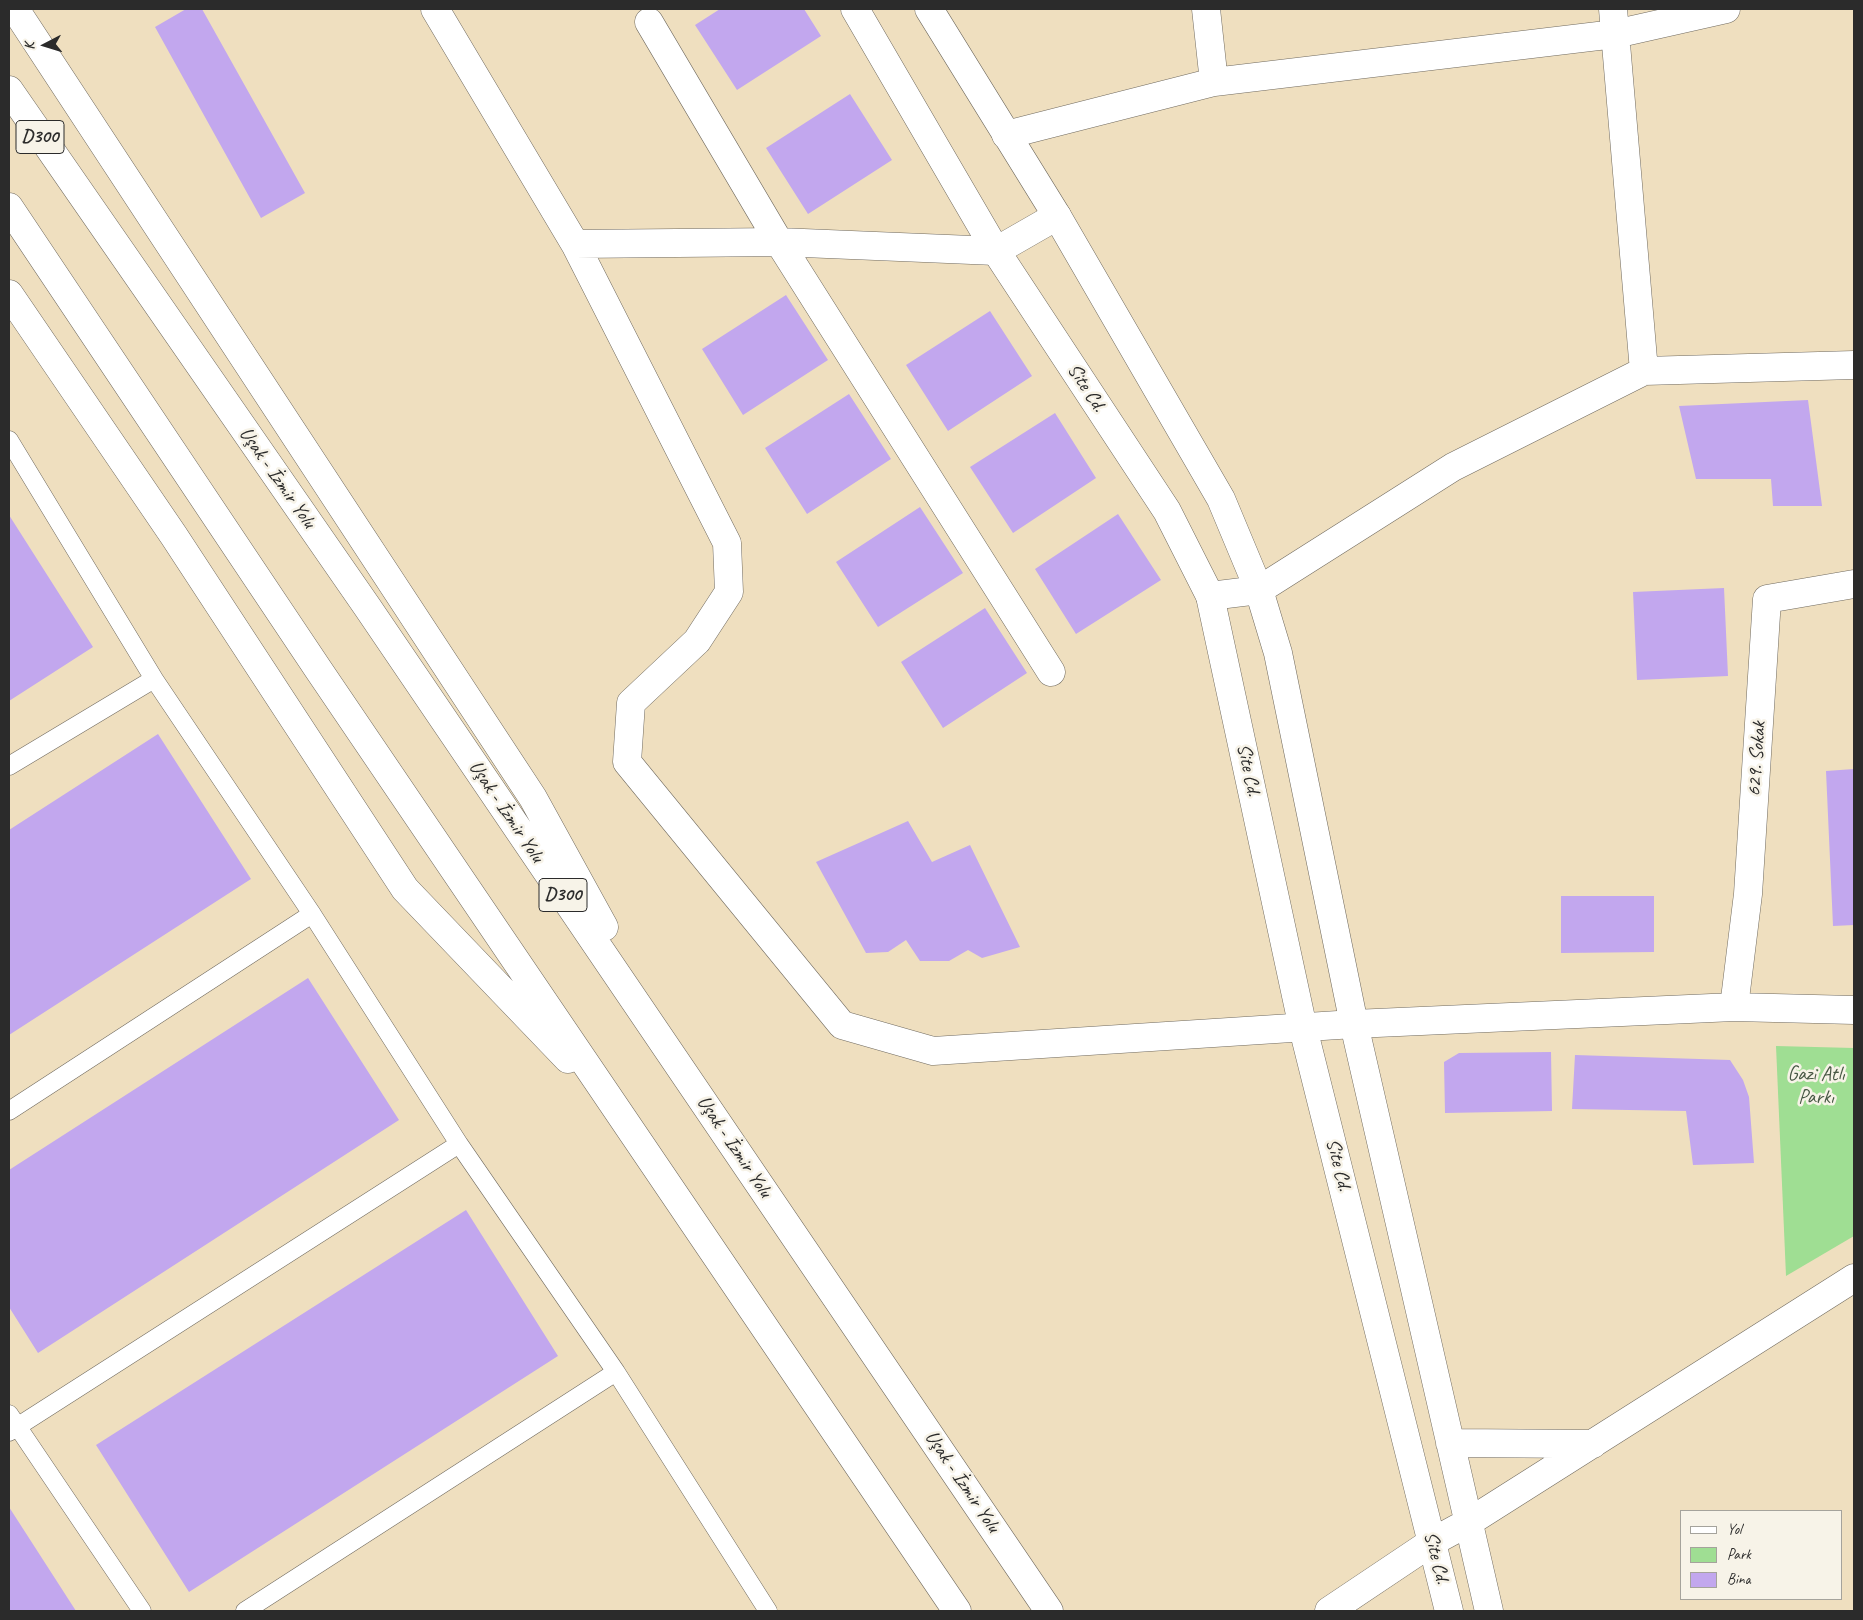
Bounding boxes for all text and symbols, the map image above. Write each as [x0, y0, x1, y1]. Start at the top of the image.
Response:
north arrow [20, 20, 70, 70]
text: K [21, 42, 38, 51]
road number: D300 [16, 120, 64, 154]
street label: Site Cd. [1062, 359, 1110, 417]
street label: Uşak - İzmir Yolu [233, 423, 321, 533]
street label: 629. Sokak [1742, 721, 1772, 797]
street label: Site Cd. [1231, 742, 1265, 798]
street label: Uşak - İzmir Yolu [463, 756, 549, 868]
road number: D300 [539, 878, 587, 912]
park label: Gazi Atlı Parkı [1787, 1063, 1845, 1110]
street label: Uşak - İzmir Yolu [691, 1091, 777, 1203]
street label: Site Cd. [1320, 1136, 1356, 1194]
street label: Uşak - İzmir Yolu [919, 1426, 1005, 1538]
legend [1680, 1510, 1843, 1600]
text: Yol [1727, 1520, 1742, 1539]
street label: Site Cd. [1418, 1529, 1454, 1587]
text: Park [1727, 1545, 1751, 1564]
text: Bina [1727, 1570, 1751, 1589]

